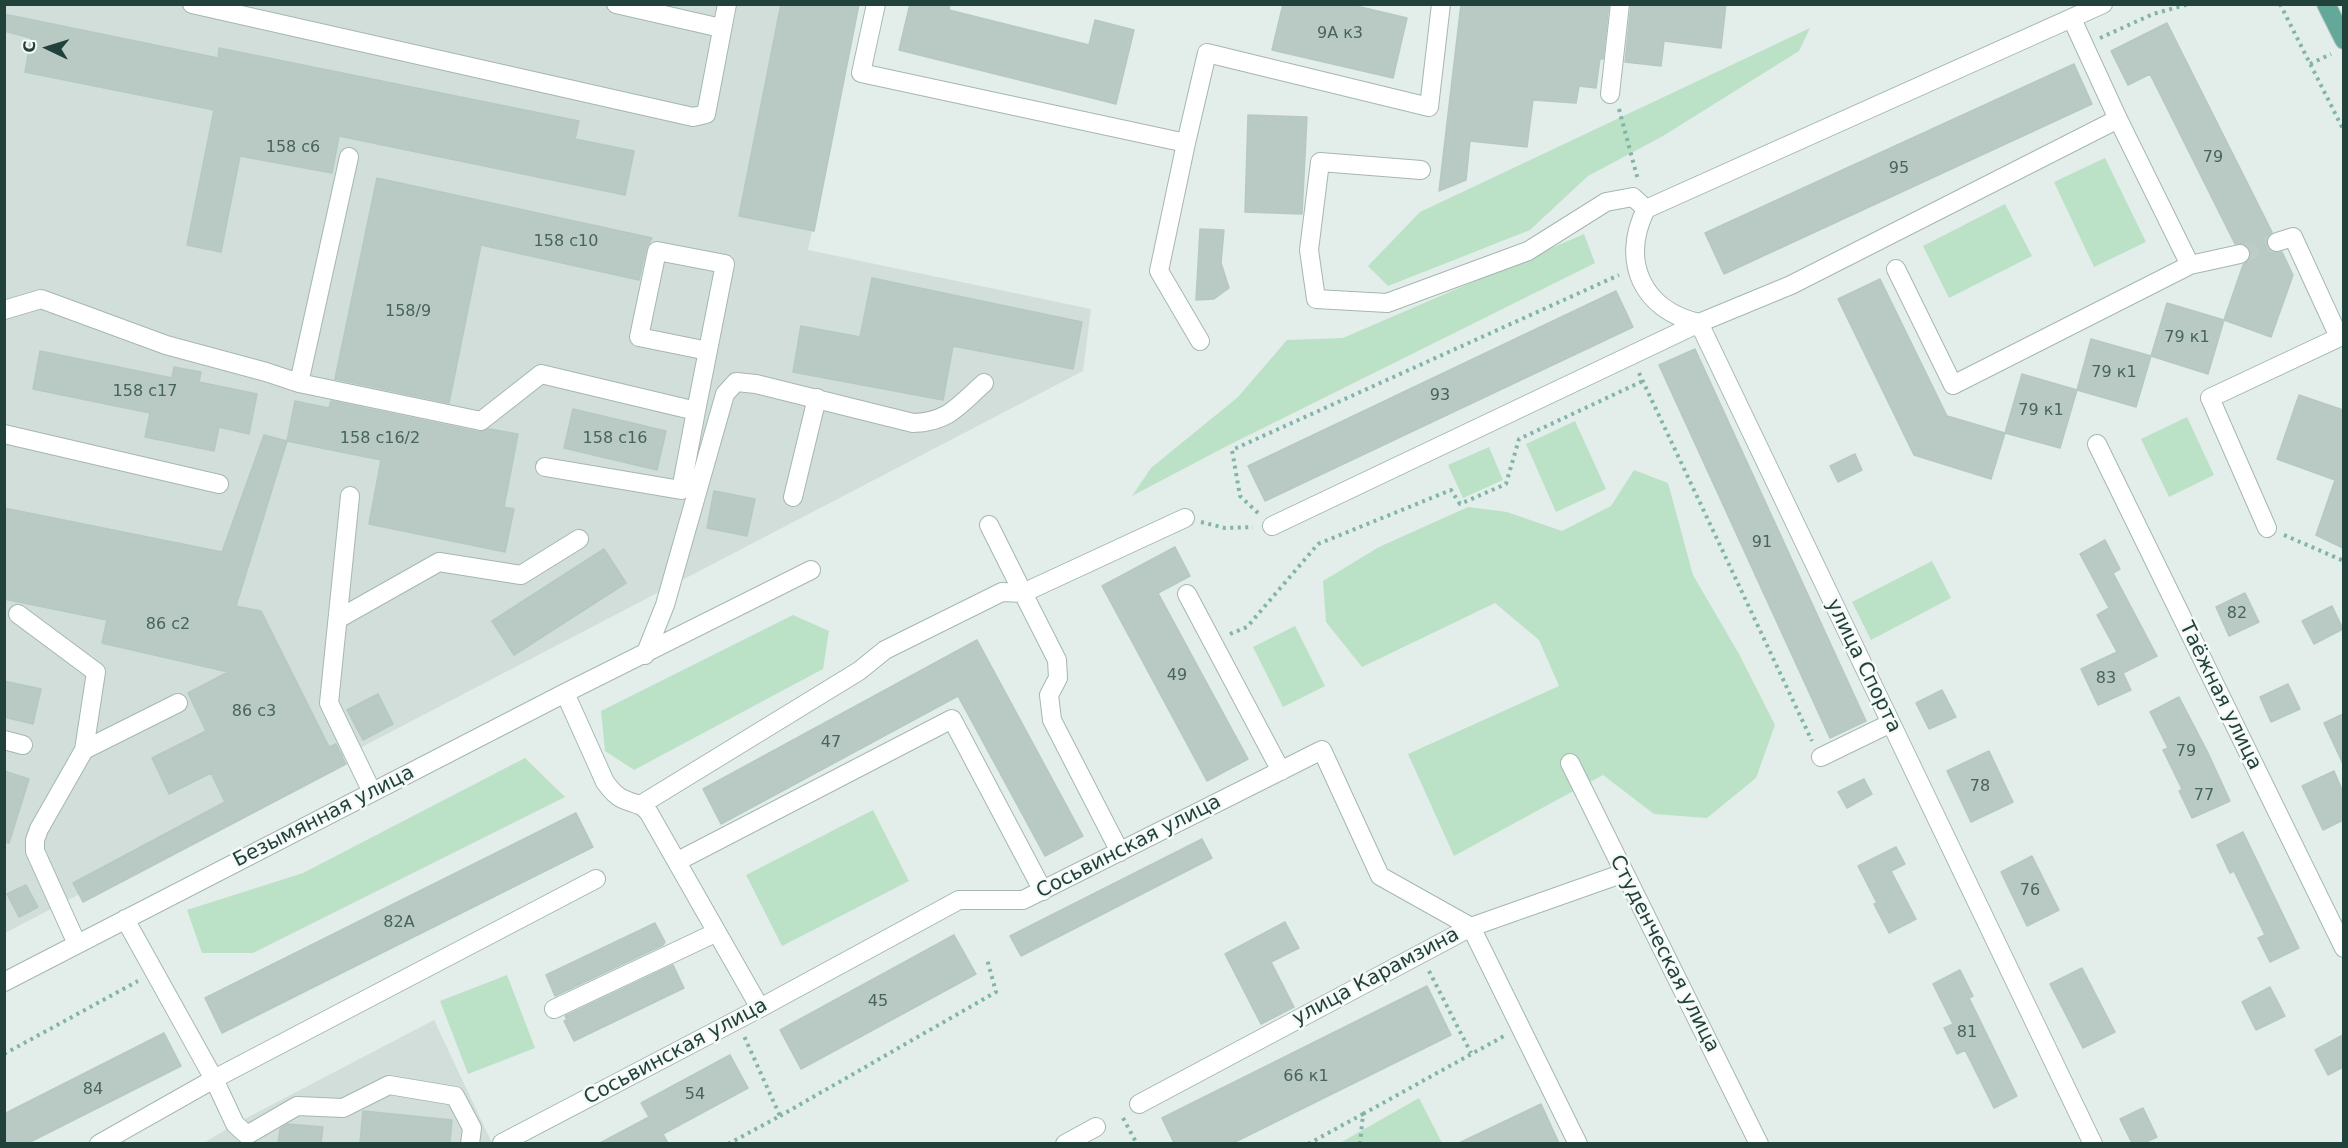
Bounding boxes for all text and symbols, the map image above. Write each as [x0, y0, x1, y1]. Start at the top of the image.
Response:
north arrow [18, 18, 78, 78]
house number: 9А к3 [1317, 24, 1363, 44]
text: С [20, 40, 39, 53]
house number: 158 с6 [266, 138, 320, 158]
house number: 79 [2203, 148, 2223, 168]
house number: 95 [1889, 159, 1909, 179]
house number: 158 с10 [534, 232, 598, 252]
house number: 158/9 [385, 302, 431, 322]
house number: 79 к1 [2164, 328, 2210, 348]
house number: 79 к1 [2091, 363, 2137, 383]
house number: 158 с17 [113, 382, 177, 402]
house number: 93 [1430, 386, 1450, 406]
house number: 79 к1 [2018, 401, 2064, 421]
house number: 158 с16/2 [340, 429, 420, 449]
house number: 158 с16 [583, 429, 647, 449]
house number: 91 [1752, 533, 1772, 553]
street label: улица Спорта [1820, 595, 1906, 737]
house number: 82 [2227, 604, 2247, 624]
house number: 86 с2 [146, 615, 190, 635]
street label: Таёжная улица [2174, 618, 2266, 774]
house number: 49 [1167, 666, 1187, 686]
house number: 83 [2096, 669, 2116, 689]
house number: 86 с3 [232, 702, 276, 722]
house number: 47 [821, 733, 841, 753]
house number: 79 [2176, 742, 2196, 762]
street label: Безымянная улица [230, 761, 418, 873]
house number: 78 [1970, 777, 1990, 797]
house number: 77 [2194, 786, 2214, 806]
street label: Сосьвинская улица [1033, 790, 1225, 904]
street label: Студенческая улица [1604, 851, 1724, 1057]
house number: 76 [2020, 881, 2040, 901]
house number: 82А [383, 913, 415, 933]
street label: улица Карамзина [1289, 923, 1463, 1031]
house number: 45 [868, 992, 888, 1012]
street label: Сосьвинская улица [580, 994, 772, 1110]
house number: 81 [1957, 1023, 1977, 1043]
house number: 66 к1 [1283, 1067, 1329, 1087]
house number: 84 [83, 1080, 103, 1100]
house number: 54 [685, 1085, 705, 1105]

